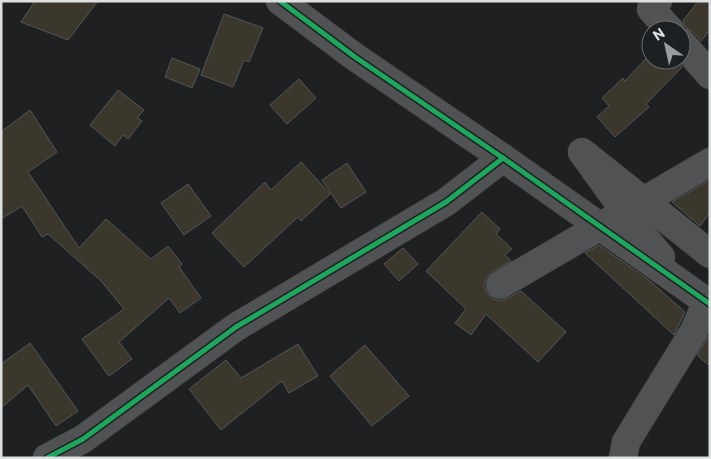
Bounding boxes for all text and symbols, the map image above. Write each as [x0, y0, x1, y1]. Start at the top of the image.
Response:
north arrow [641, 20, 691, 70]
text: N [649, 24, 668, 44]

